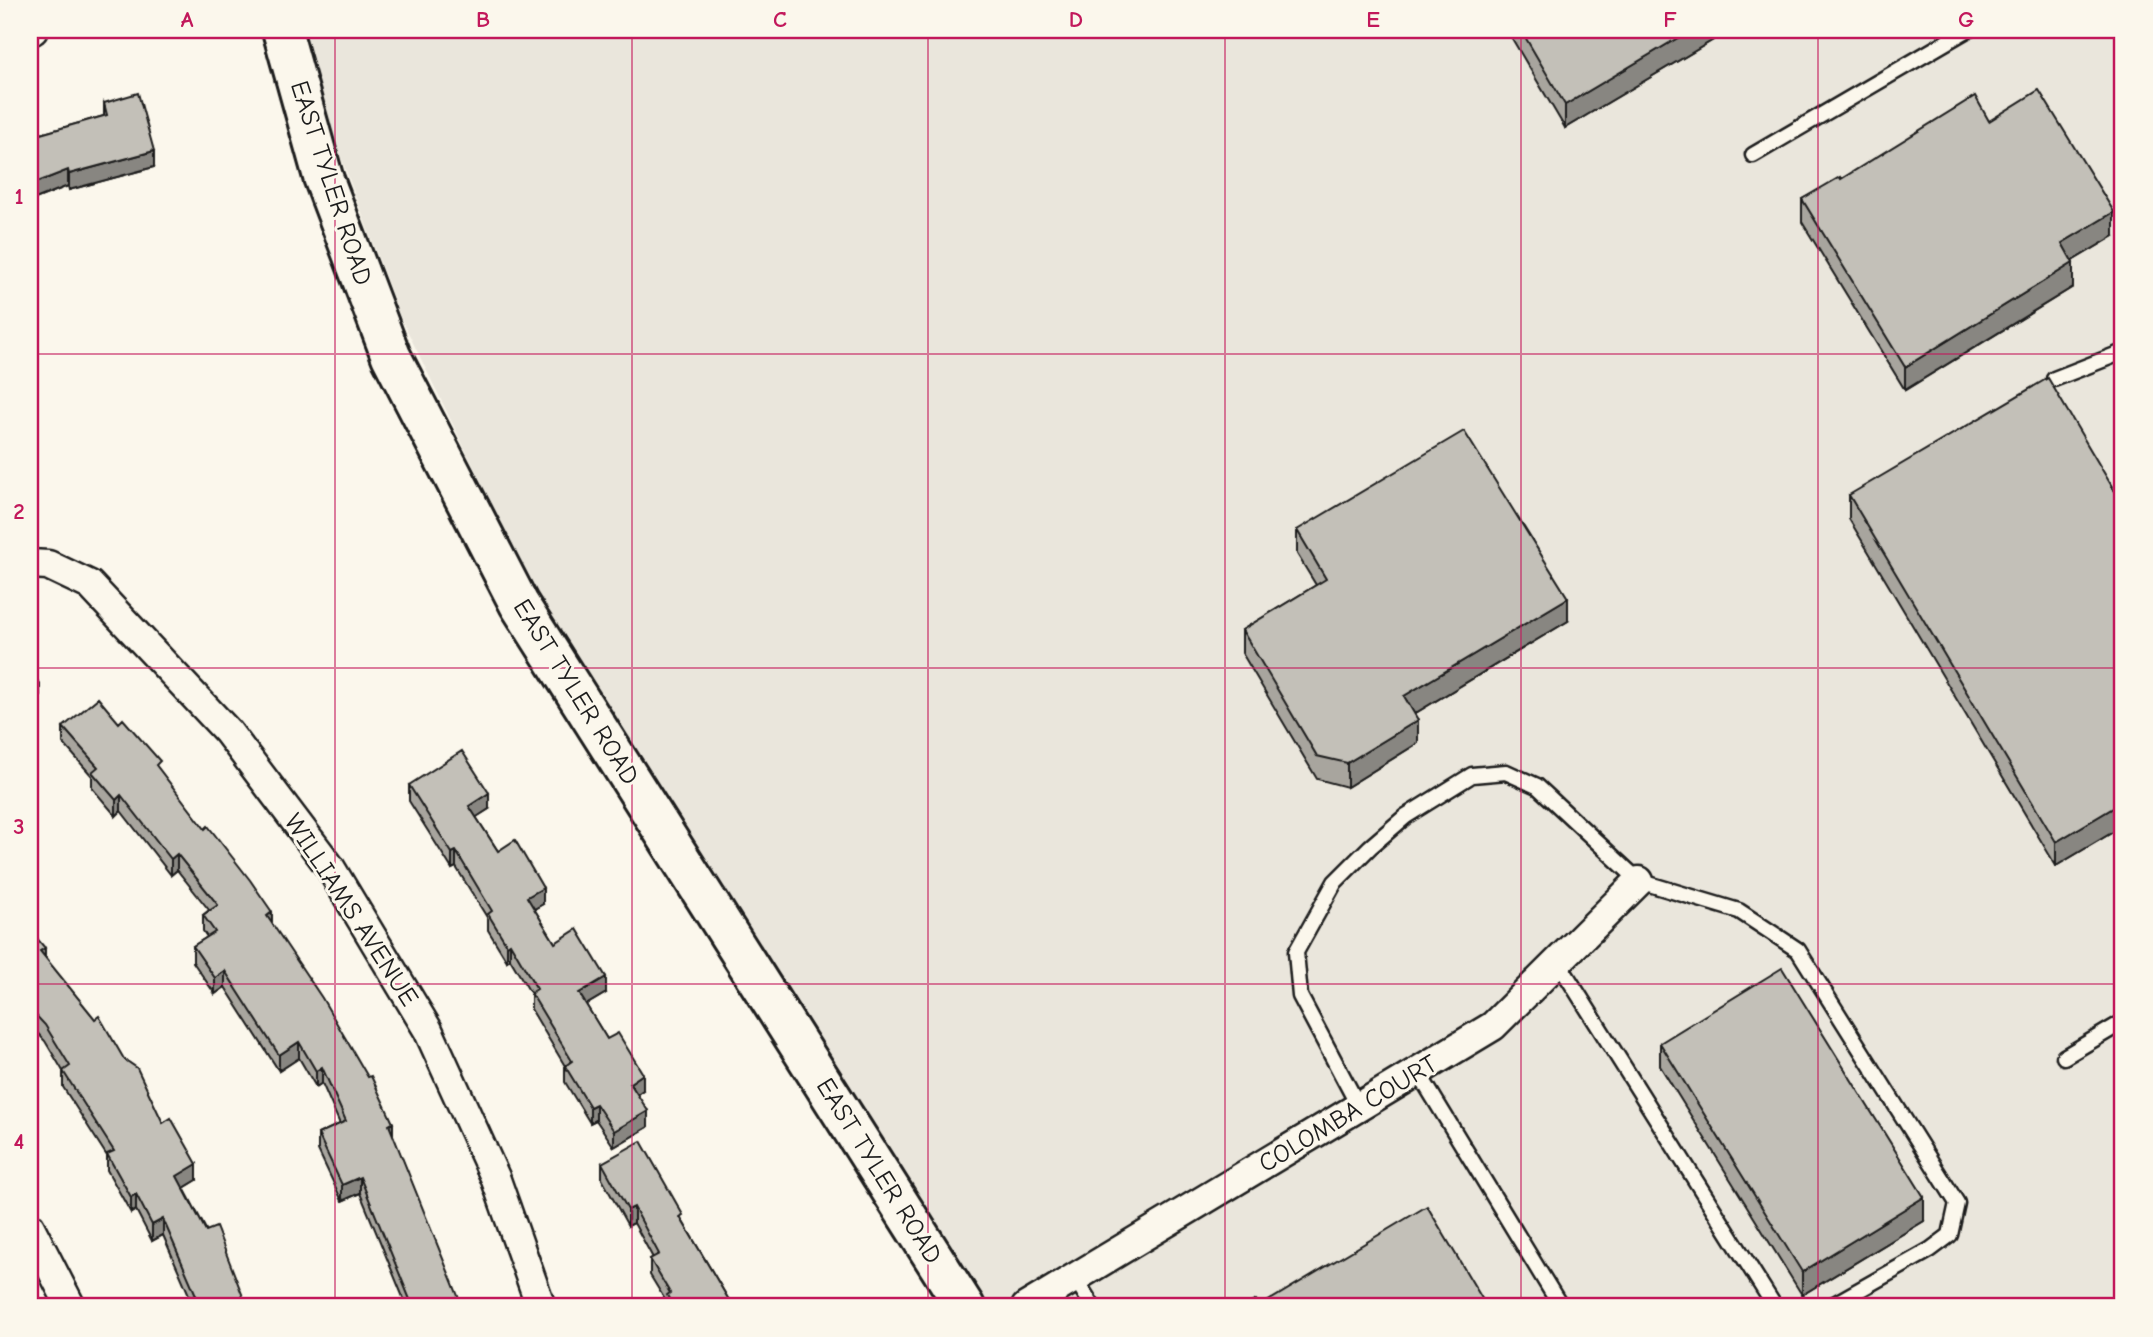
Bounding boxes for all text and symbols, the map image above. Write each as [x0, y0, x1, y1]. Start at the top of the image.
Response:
text: A [181, 6, 194, 33]
text: B [476, 6, 490, 33]
text: C [773, 6, 787, 33]
text: D [1069, 6, 1083, 33]
text: E [1366, 6, 1380, 33]
text: F [1663, 6, 1677, 33]
text: G [1958, 6, 1974, 33]
street label: EAST TYLER ROAD [284, 77, 378, 289]
text: 1 [14, 183, 24, 210]
text: 2 [13, 498, 25, 525]
street label: EAST TYLER ROAD [507, 594, 645, 790]
street label: WILLIAMS AVENUE [278, 808, 424, 1012]
text: 3 [13, 813, 25, 840]
street label: COLOMBA COURT [1253, 1049, 1443, 1179]
street label: EAST TYLER ROAD [810, 1073, 948, 1269]
text: 4 [14, 1128, 25, 1155]

